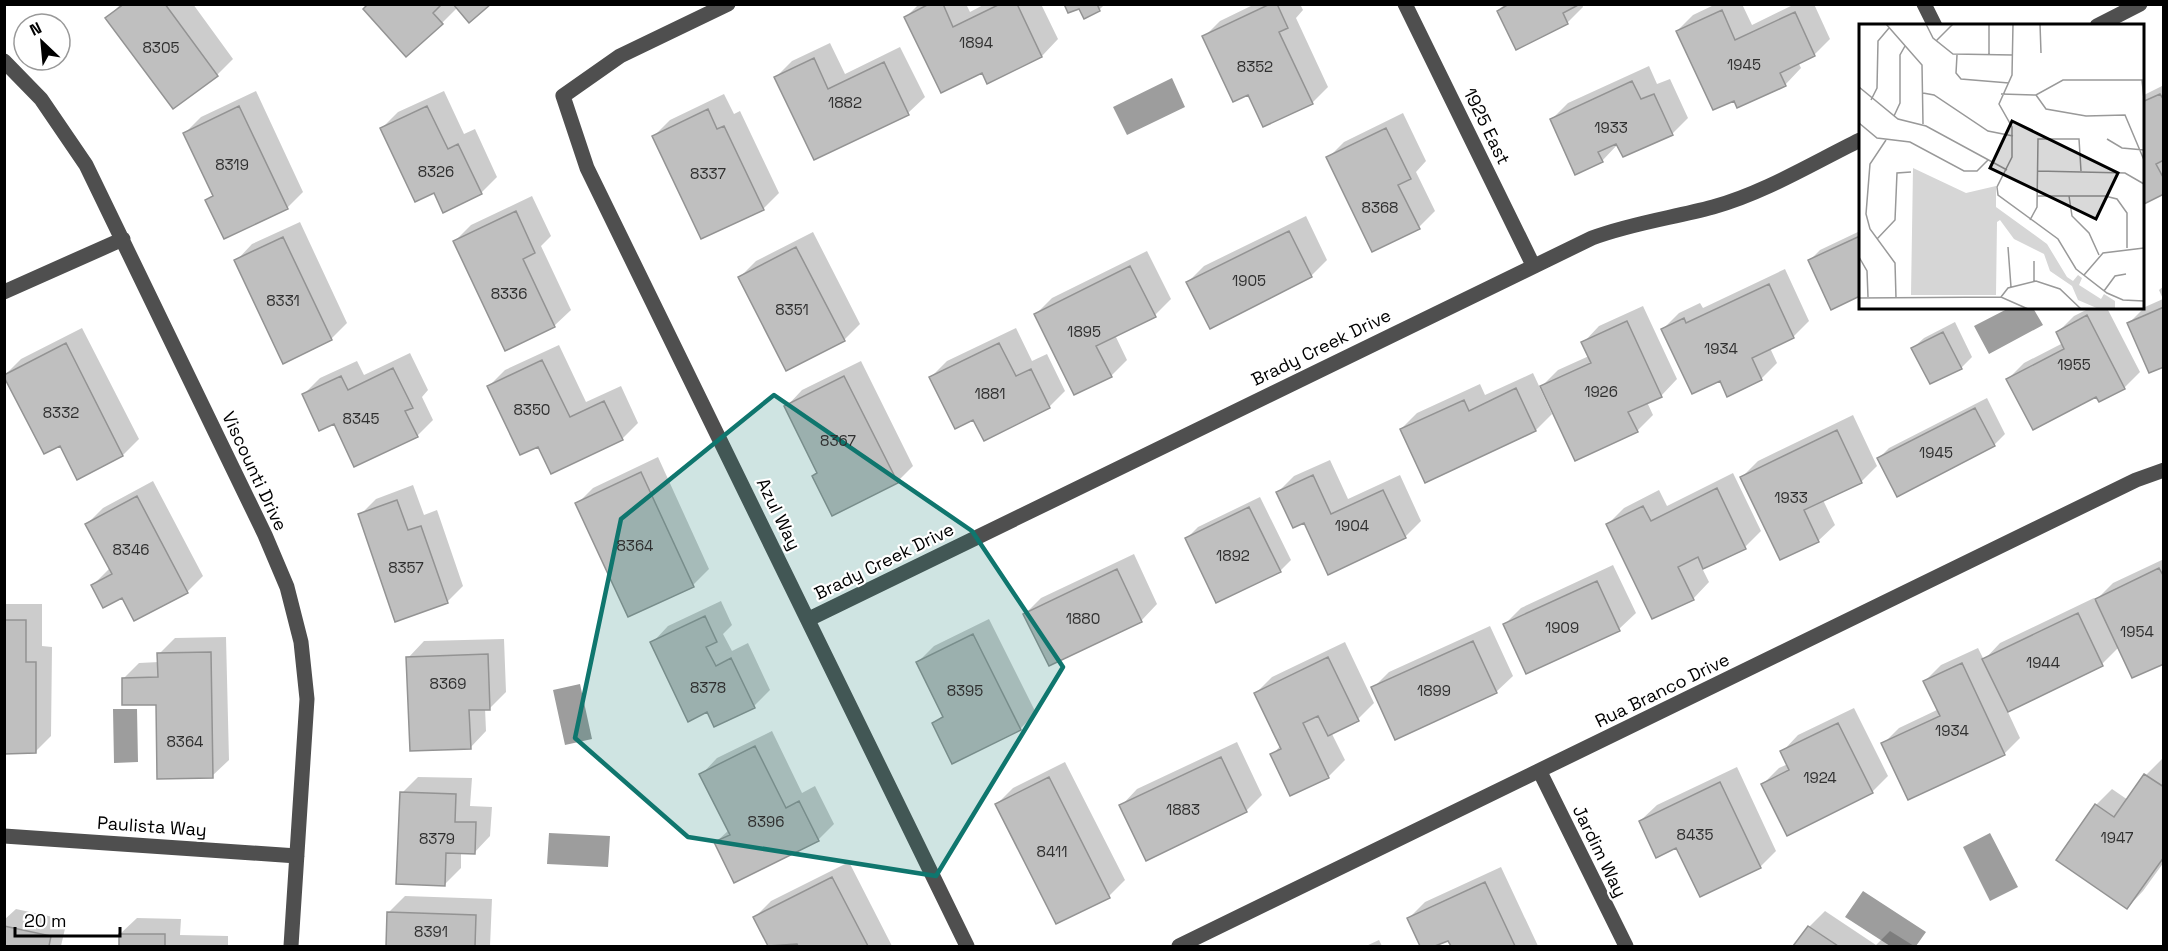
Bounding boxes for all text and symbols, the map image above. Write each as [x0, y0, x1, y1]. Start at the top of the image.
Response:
north arrow [12, 12, 72, 72]
text: N [26, 17, 45, 41]
inset map [1859, 24, 2144, 309]
house number: 1894 [959, 33, 993, 52]
house number: 8305 [142, 38, 180, 57]
house number: 1945 [1727, 55, 1761, 74]
house number: 8352 [1237, 57, 1273, 76]
street label: 1925 East [1459, 84, 1515, 168]
house number: 1882 [828, 93, 862, 112]
house number: 1933 [1594, 118, 1628, 137]
house number: 8319 [215, 155, 249, 174]
house number: 8326 [418, 162, 454, 181]
house number: 8337 [690, 164, 726, 183]
house number: 8368 [1362, 198, 1398, 217]
house number: 1905 [1232, 271, 1266, 290]
house number: 8336 [491, 284, 527, 303]
house number: 8331 [266, 291, 300, 310]
house number: 8351 [775, 300, 809, 319]
street label: Brady Creek Drive [1247, 303, 1395, 391]
house number: 1895 [1067, 322, 1101, 341]
house number: 1934 [1704, 339, 1738, 358]
house number: 1955 [2057, 355, 2091, 374]
house number: 1926 [1584, 382, 1618, 401]
house number: 1881 [974, 384, 1006, 403]
house number: 8350 [513, 400, 551, 419]
house number: 8332 [43, 403, 79, 422]
street label: Viscounti Drive [217, 408, 293, 534]
house number: 8345 [343, 409, 379, 428]
house number: 8367 [820, 431, 856, 450]
house number: 1945 [1919, 443, 1953, 462]
street label: Azul Way [752, 474, 806, 554]
house number: 1933 [1774, 488, 1808, 507]
house number: 1904 [1335, 516, 1369, 535]
street label: Brady Creek Drive [810, 517, 958, 605]
house number: 8364 [617, 536, 653, 555]
house number: 8346 [113, 540, 149, 559]
house number: 1892 [1216, 546, 1250, 565]
house number: 8357 [388, 558, 424, 577]
house number: 1880 [1066, 609, 1100, 628]
house number: 1909 [1545, 618, 1579, 637]
house number: 1954 [2120, 622, 2154, 641]
street label: Rua Branco Drive [1591, 647, 1733, 733]
house number: 1944 [2026, 653, 2060, 672]
house number: 8369 [430, 674, 466, 693]
house number: 8378 [690, 678, 726, 697]
house number: 8395 [947, 681, 983, 700]
house number: 1899 [1417, 681, 1451, 700]
house number: 1934 [1935, 721, 1969, 740]
house number: 8364 [167, 732, 203, 751]
house number: 1924 [1803, 768, 1837, 787]
house number: 1883 [1166, 800, 1200, 819]
street label: Jardim Way [1568, 801, 1632, 901]
street label: Paulista Way [97, 811, 207, 841]
house number: 8396 [748, 812, 784, 831]
house number: 8435 [1677, 825, 1713, 844]
house number: 1947 [2101, 828, 2133, 847]
house number: 8379 [419, 829, 455, 848]
house number: 8411 [1037, 842, 1067, 861]
scale bar [15, 900, 120, 938]
text: 20 m [24, 909, 67, 932]
house number: 8391 [414, 922, 448, 941]

